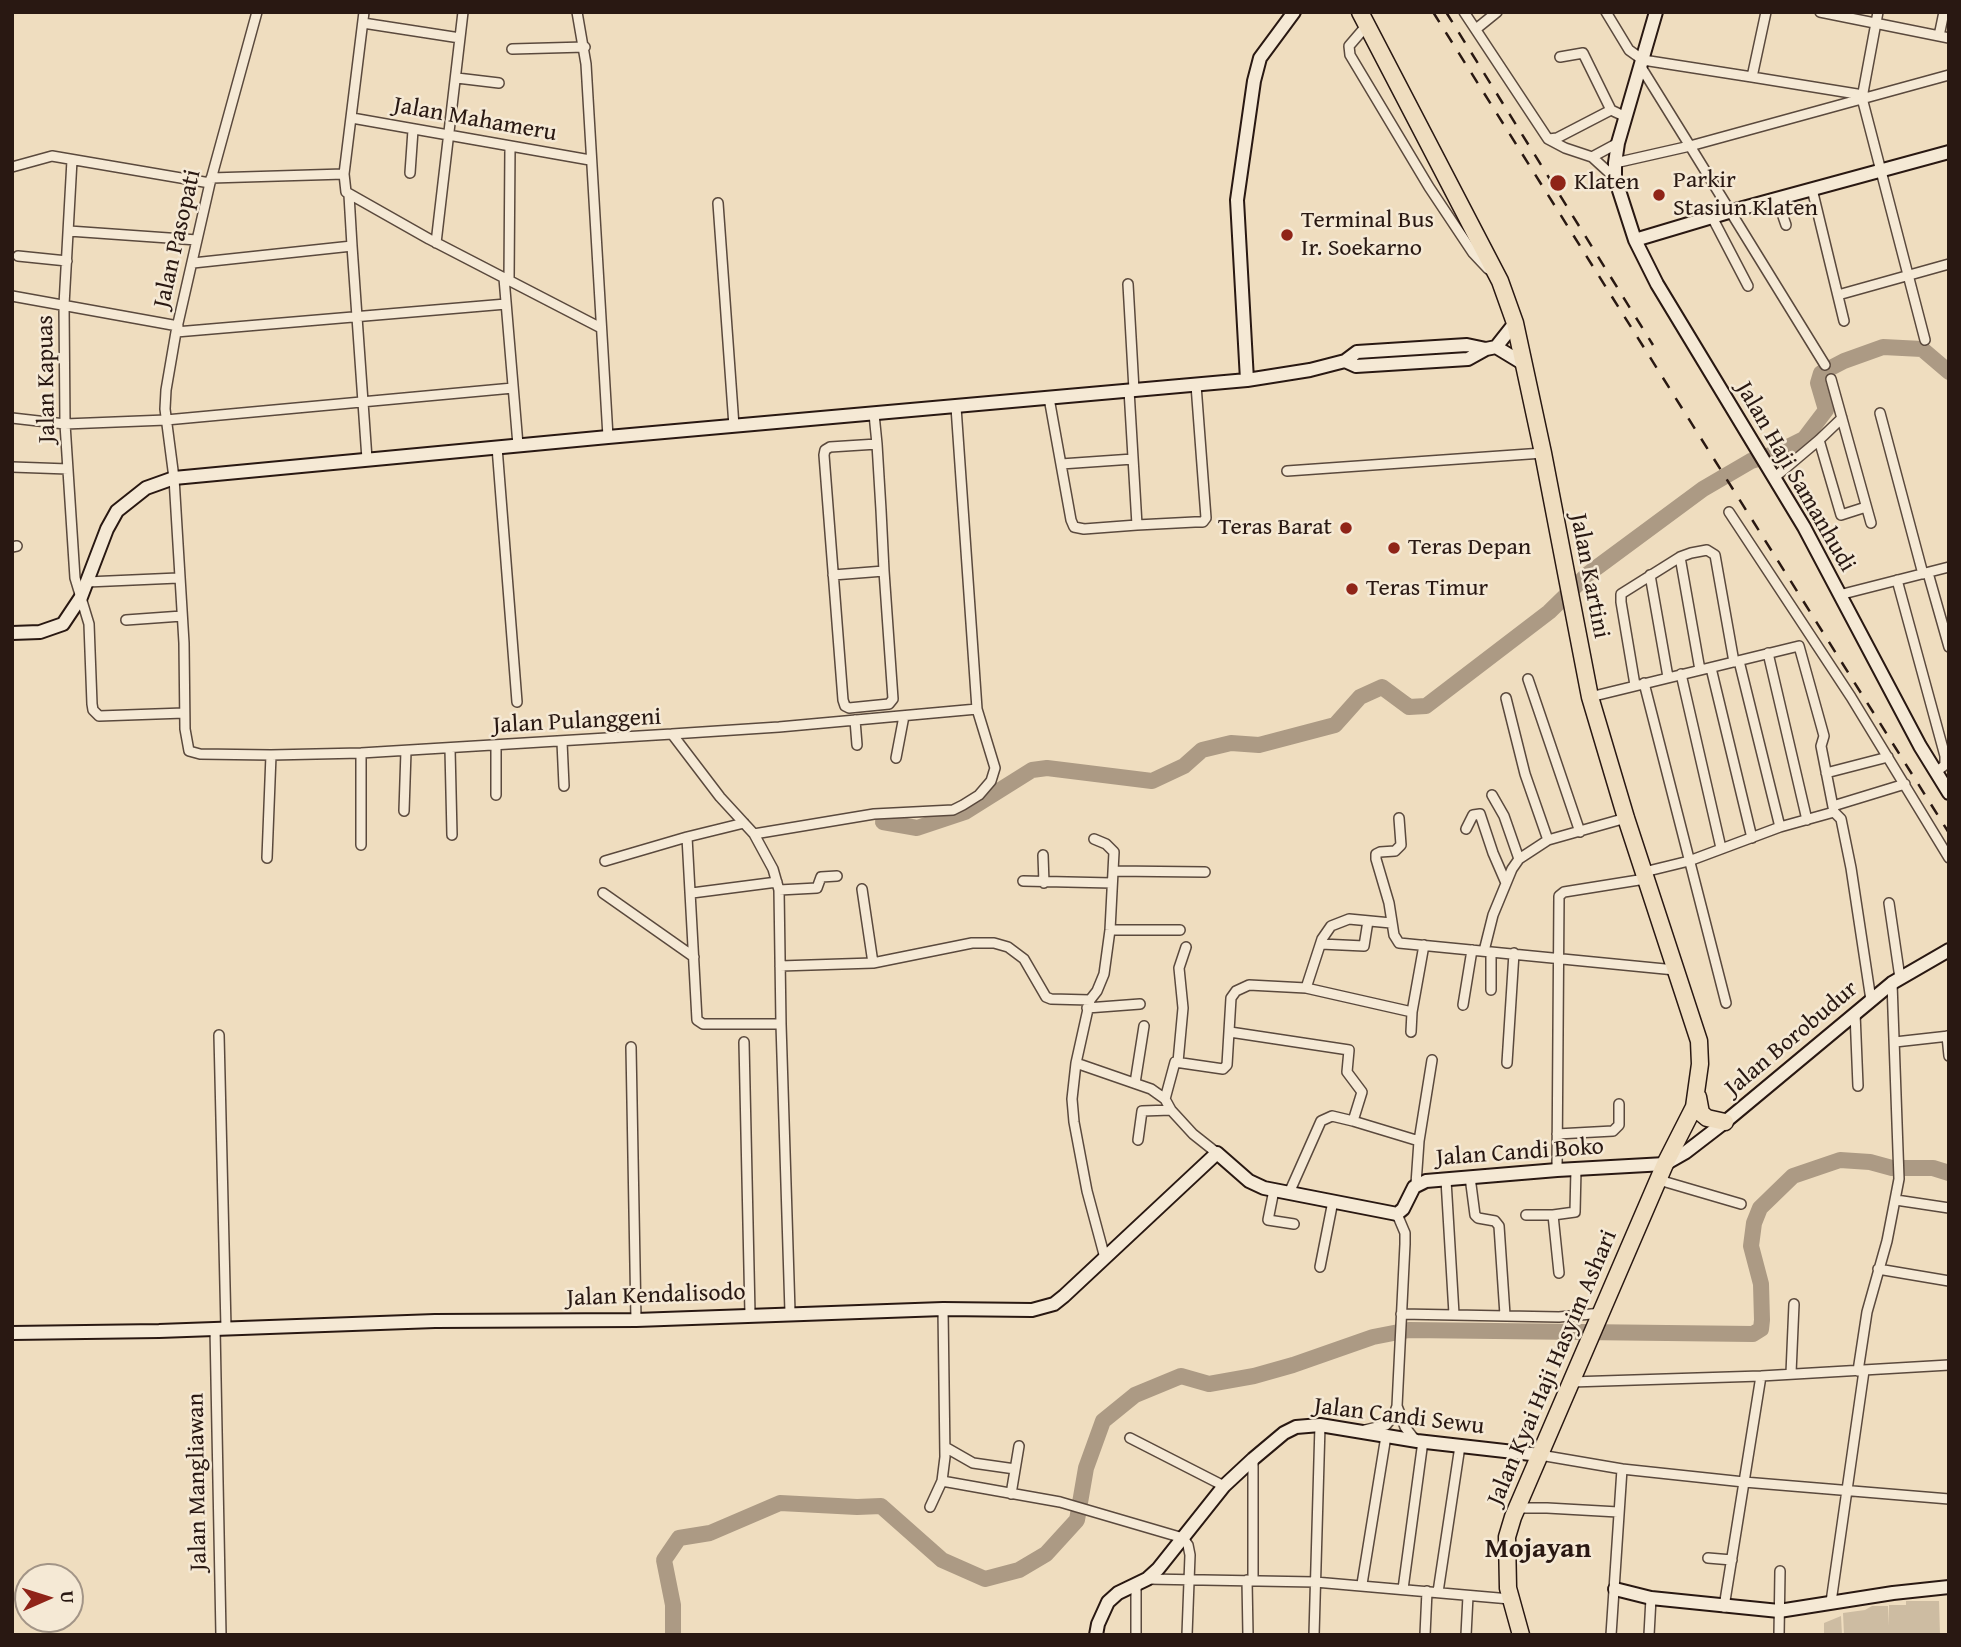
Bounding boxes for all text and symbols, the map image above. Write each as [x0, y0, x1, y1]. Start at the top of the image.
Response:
street label: Jalan Mahameru [391, 91, 559, 149]
street label: Jalan Pasopati [148, 167, 208, 311]
place label: Parkir Stasiun Klaten [1673, 167, 1818, 223]
place label: Klaten [1574, 169, 1639, 197]
marker: Klaten [1548, 173, 1568, 193]
marker: Parkir Stasiun Klaten [1651, 187, 1667, 203]
place label: Terminal Bus Ir. Soekarno [1301, 207, 1434, 263]
marker: Terminal Bus Ir. Soekarno [1279, 227, 1295, 243]
street label: Jalan Kapuas [31, 315, 63, 443]
street label: Jalan Haji Samanhudi [1729, 377, 1861, 577]
street label: Jalan Kartini [1563, 511, 1615, 641]
place label: Teras Barat [1218, 514, 1332, 542]
marker: Teras Barat [1338, 520, 1354, 536]
place label: Teras Depan [1408, 534, 1531, 562]
marker: Teras Depan [1386, 540, 1402, 556]
place label: Teras Timur [1366, 575, 1488, 603]
marker: Teras Timur [1344, 581, 1360, 597]
street label: Jalan Pulanggeni [492, 703, 662, 741]
street label: Jalan Borobudur [1720, 975, 1864, 1103]
street label: Jalan Candi Boko [1435, 1133, 1605, 1173]
street label: Jalan Kyai Haji Hasyim Ashari [1482, 1226, 1624, 1510]
street label: Jalan Kendalisodo [566, 1278, 746, 1314]
street label: Jalan Candi Sewu [1312, 1392, 1486, 1442]
street label: Jalan Mangliawan [182, 1393, 214, 1571]
district label: Mojayan [1485, 1533, 1591, 1567]
north arrow [14, 1563, 84, 1633]
text: U [54, 1590, 82, 1604]

